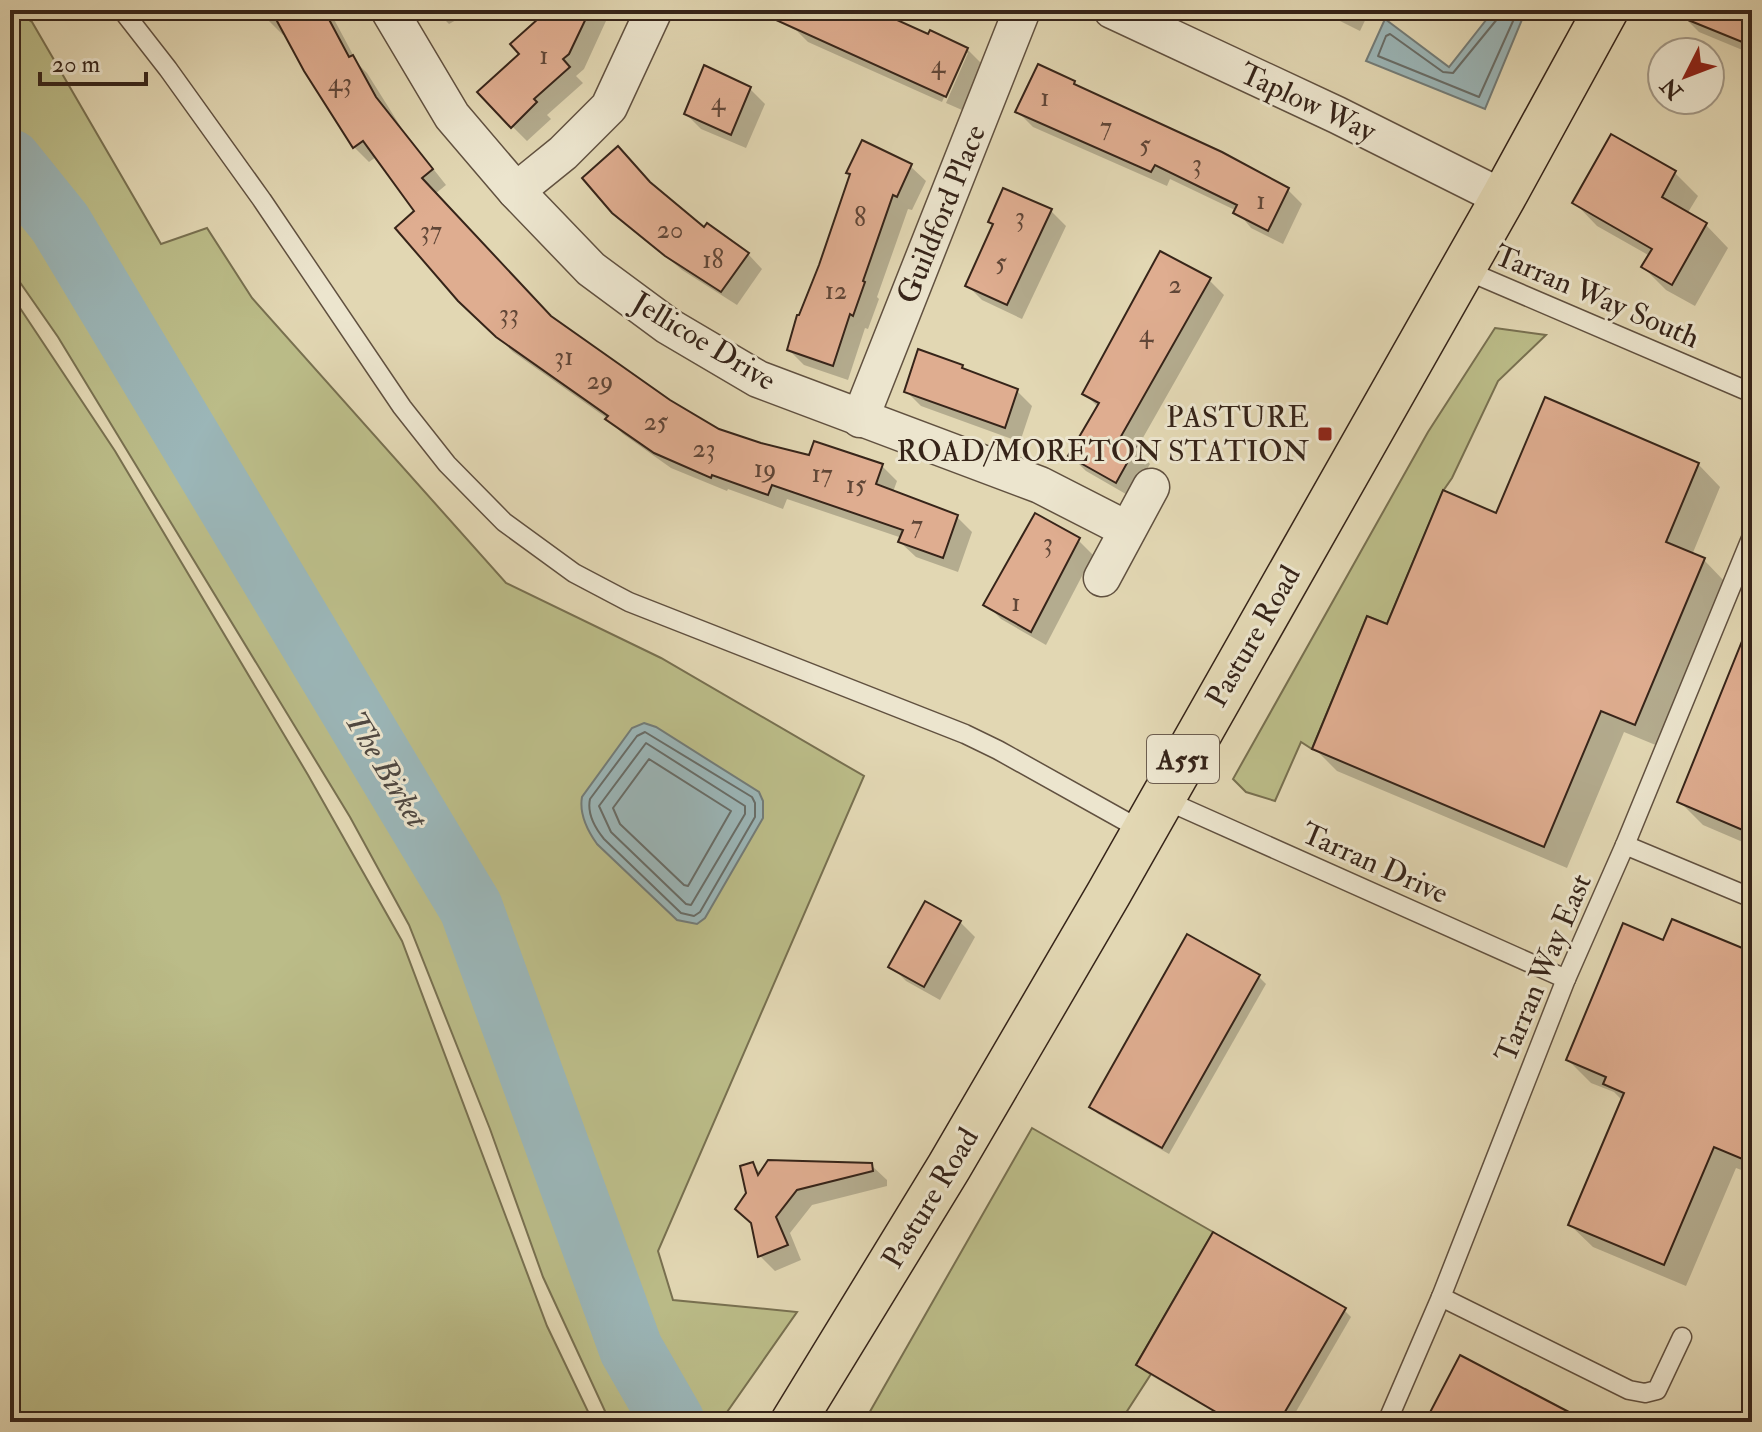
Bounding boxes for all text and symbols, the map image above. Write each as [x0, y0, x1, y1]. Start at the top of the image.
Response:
scale bar [40, 36, 146, 86]
north arrow [1646, 36, 1726, 116]
house number: 1 [539, 40, 549, 72]
text: 20 m [52, 49, 101, 80]
house number: 4 [931, 49, 946, 81]
street label: Taplow Way [1234, 55, 1382, 150]
house number: 43 [328, 67, 352, 99]
text: N [1655, 72, 1690, 106]
house number: 1 [1040, 82, 1050, 114]
house number: 4 [711, 86, 726, 118]
house number: 7 [1100, 111, 1112, 143]
street label: Guildford Place [889, 119, 994, 309]
house number: 5 [1139, 129, 1151, 161]
house number: 3 [1192, 148, 1202, 180]
house number: 1 [1256, 185, 1266, 217]
house number: 3 [1015, 201, 1025, 233]
house number: 8 [854, 202, 866, 234]
house number: 20 [657, 214, 683, 246]
house number: 37 [420, 215, 442, 247]
street label: Tarran Way South [1489, 237, 1705, 356]
house number: 18 [702, 244, 724, 276]
house number: 5 [995, 247, 1007, 279]
house number: 2 [1168, 269, 1182, 301]
house number: 12 [825, 275, 847, 307]
street label: Jellicoe Drive [624, 284, 782, 399]
house number: 33 [499, 298, 519, 330]
house number: 4 [1139, 318, 1154, 350]
house number: 31 [554, 341, 574, 373]
house number: 29 [587, 365, 613, 397]
place label: PASTURE ROAD/MORETON STATION [896, 399, 1309, 470]
house number: 25 [644, 406, 669, 438]
marker: PASTURE ROAD/MORETON STATION [1316, 425, 1334, 443]
house number: 23 [692, 433, 716, 465]
house number: 19 [754, 453, 776, 485]
house number: 17 [811, 458, 833, 490]
house number: 15 [846, 469, 867, 501]
house number: 7 [911, 509, 923, 541]
house number: 3 [1043, 527, 1053, 559]
street label: Pasture Road [1198, 559, 1309, 714]
house number: 1 [1011, 587, 1021, 619]
water label: The Birket [336, 703, 438, 837]
road number: A551 [1147, 735, 1219, 783]
street label: Tarran Drive [1296, 815, 1454, 912]
street label: Tarran Way East [1487, 868, 1600, 1068]
street label: Pasture Road [874, 1121, 987, 1275]

